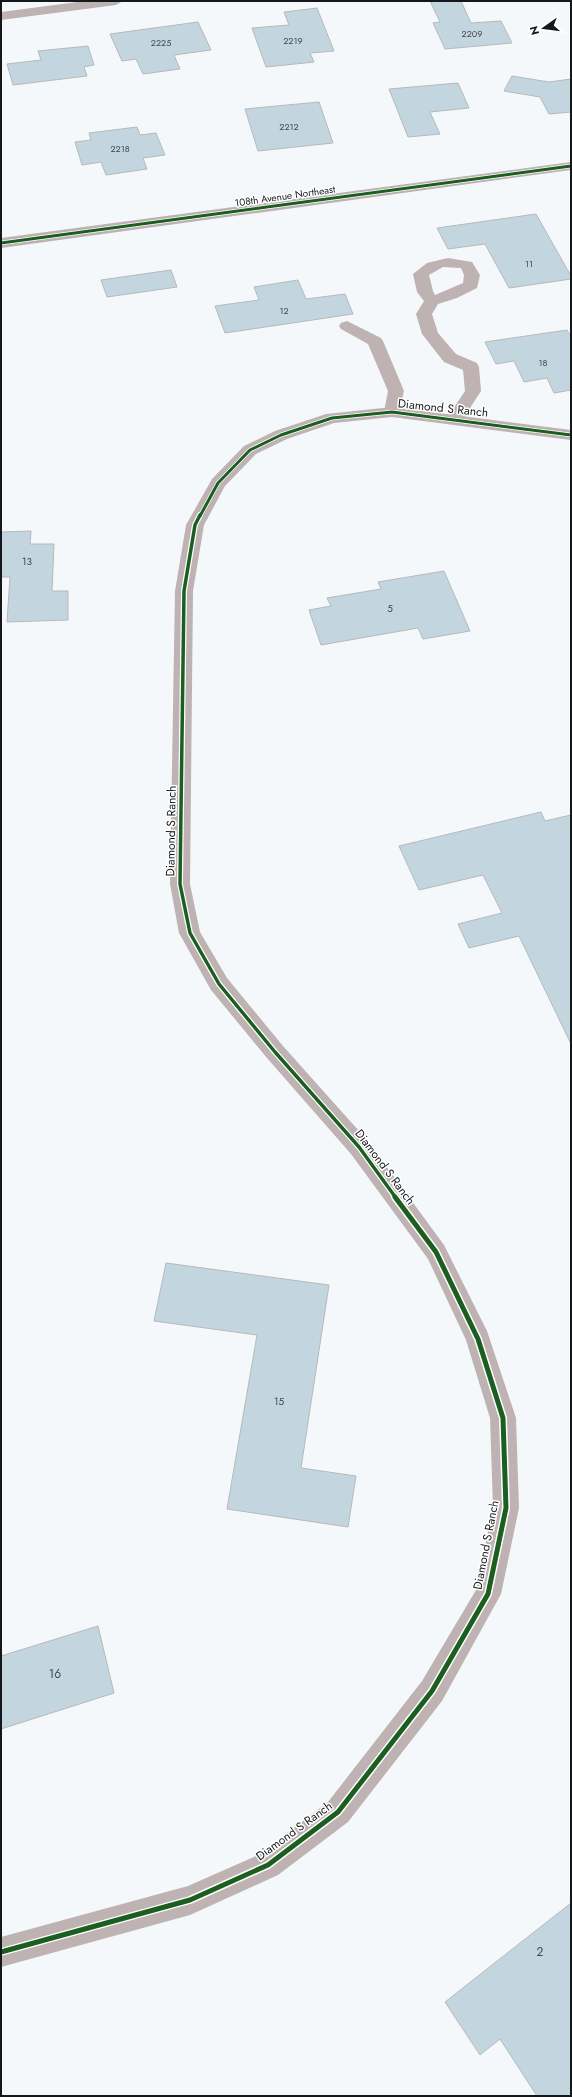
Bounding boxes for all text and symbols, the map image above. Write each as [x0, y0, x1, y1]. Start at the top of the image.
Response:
north arrow [524, 8, 564, 48]
text: N [525, 24, 543, 37]
house number: 2209 [462, 27, 482, 40]
house number: 2219 [283, 34, 303, 47]
house number: 2225 [151, 36, 171, 49]
house number: 2212 [279, 120, 299, 133]
house number: 2218 [110, 142, 130, 155]
street label: 108th Avenue Northeast [234, 181, 337, 210]
house number: 11 [525, 257, 533, 270]
house number: 12 [279, 304, 289, 317]
house number: 18 [539, 356, 548, 369]
street label: Diamond S Ranch [397, 394, 489, 422]
house number: 13 [22, 554, 33, 569]
house number: 5 [387, 601, 393, 616]
street label: Diamond S Ranch [161, 785, 181, 877]
street label: Diamond S Ranch [351, 1125, 419, 1209]
house number: 15 [274, 1394, 284, 1409]
street label: Diamond S Ranch [469, 1499, 503, 1591]
house number: 16 [49, 1665, 61, 1683]
street label: Diamond S Ranch [252, 1797, 336, 1865]
house number: 2 [537, 1943, 544, 1961]

